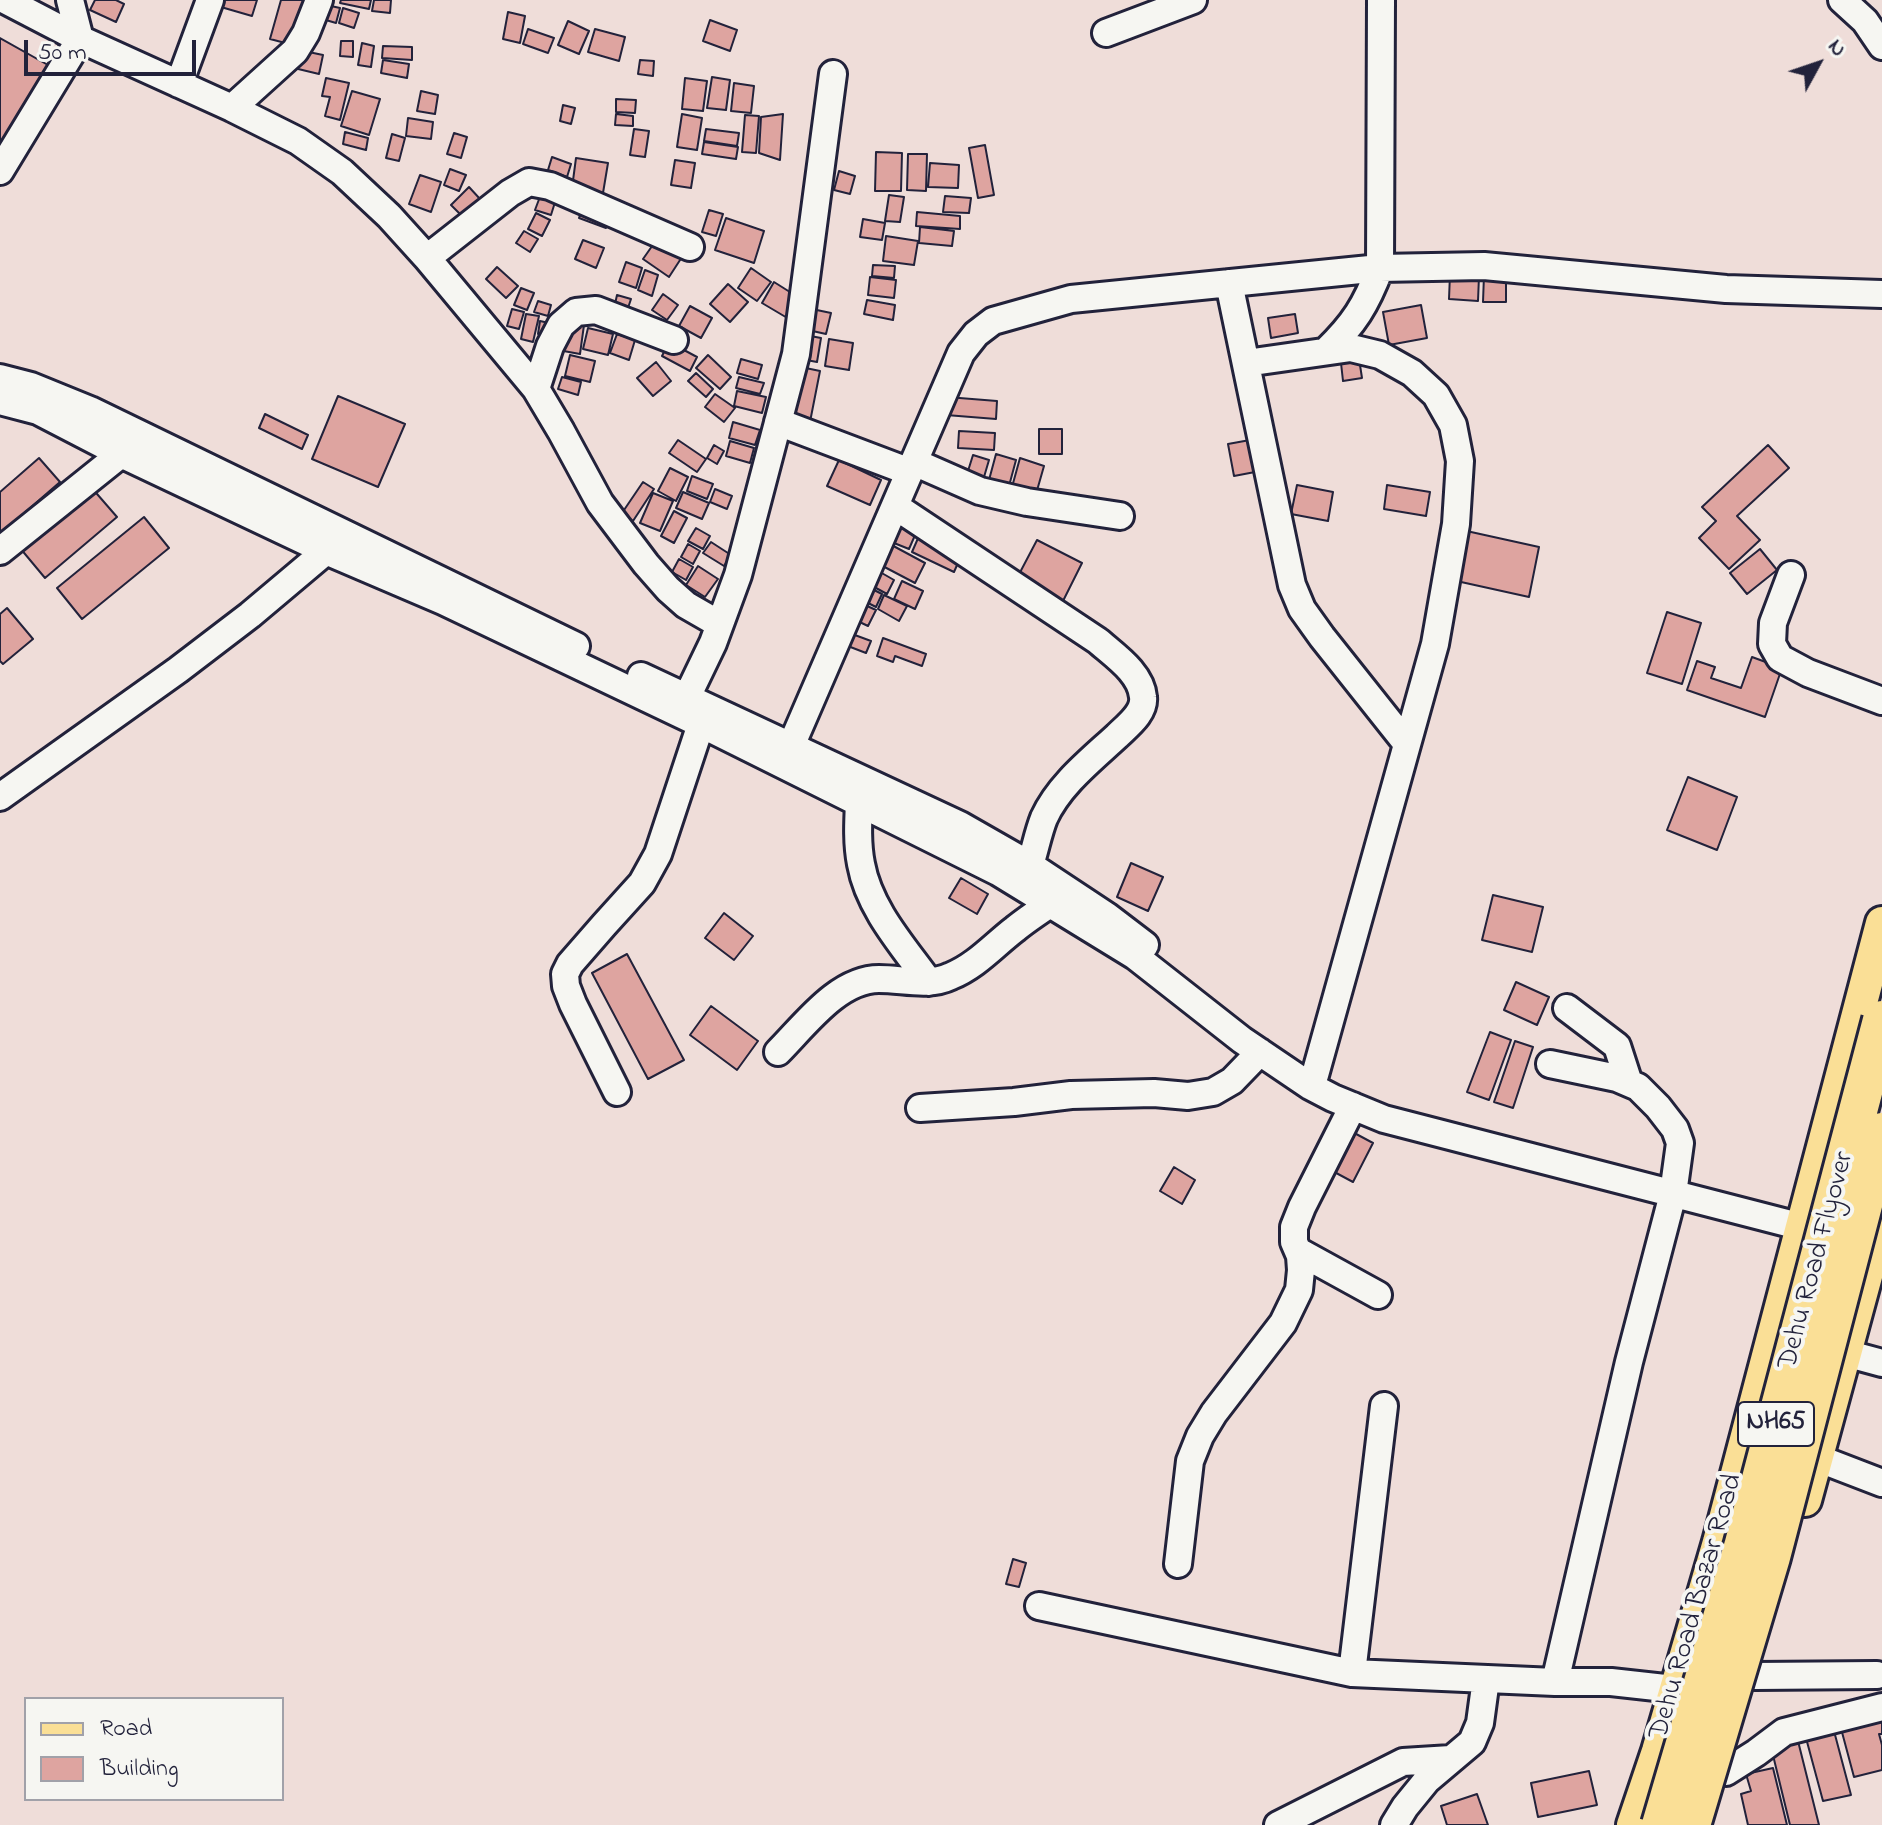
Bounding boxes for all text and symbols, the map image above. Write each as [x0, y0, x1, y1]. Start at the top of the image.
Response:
scale bar [28, 24, 200, 74]
north arrow [1778, 24, 1858, 104]
text: N [1819, 33, 1853, 65]
text: 50 m [38, 36, 87, 71]
street label: Dehu Road Flyover [1773, 1149, 1863, 1373]
road number: NH65 [1738, 1402, 1814, 1446]
street label: Dehu Road Bazar Road [1644, 1470, 1752, 1744]
legend [24, 1697, 284, 1801]
text: Road [100, 1712, 152, 1747]
text: Building [100, 1752, 179, 1787]

